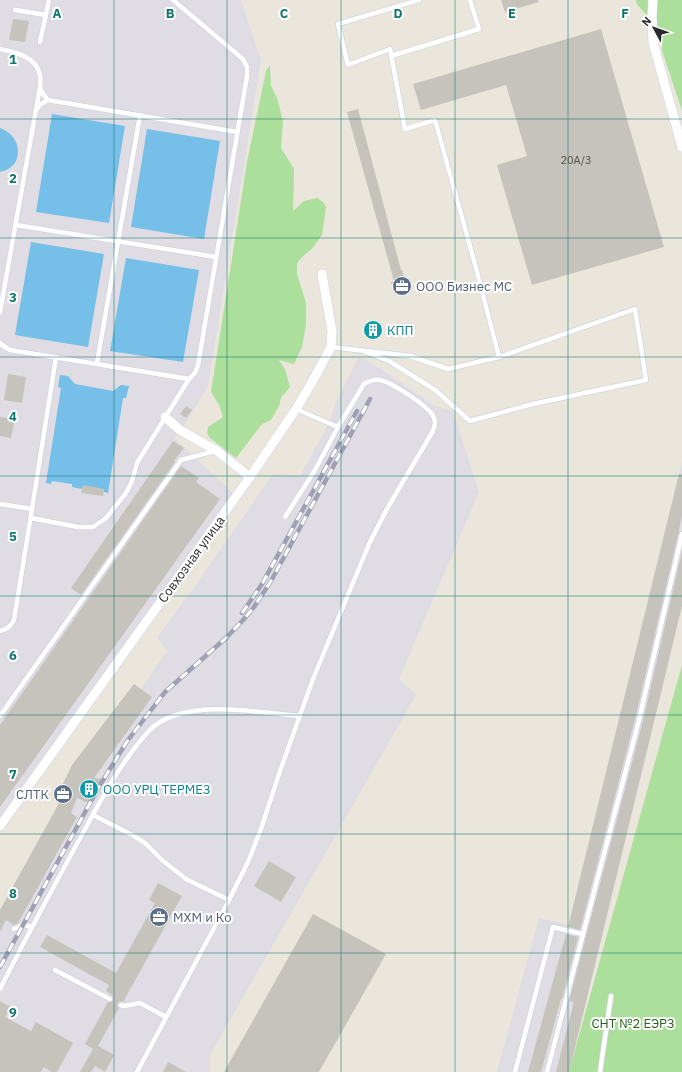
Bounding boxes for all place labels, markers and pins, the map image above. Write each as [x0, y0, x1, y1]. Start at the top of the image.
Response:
office icon: ООО Бизнес МС [391, 275, 413, 297]
place label: ООО Бизнес МС [416, 278, 512, 295]
building icon: КПП [362, 319, 384, 341]
place label: КПП [387, 322, 414, 339]
building icon: ООО УРЦ ТЕРМЕЗ [78, 778, 100, 800]
place label: ООО УРЦ ТЕРМЕЗ [103, 781, 210, 798]
office icon: СЛТК [52, 783, 74, 805]
place label: СЛТК [16, 786, 49, 803]
office icon: МХМ и Ко [148, 906, 170, 928]
place label: МХМ и Ко [173, 909, 231, 926]

